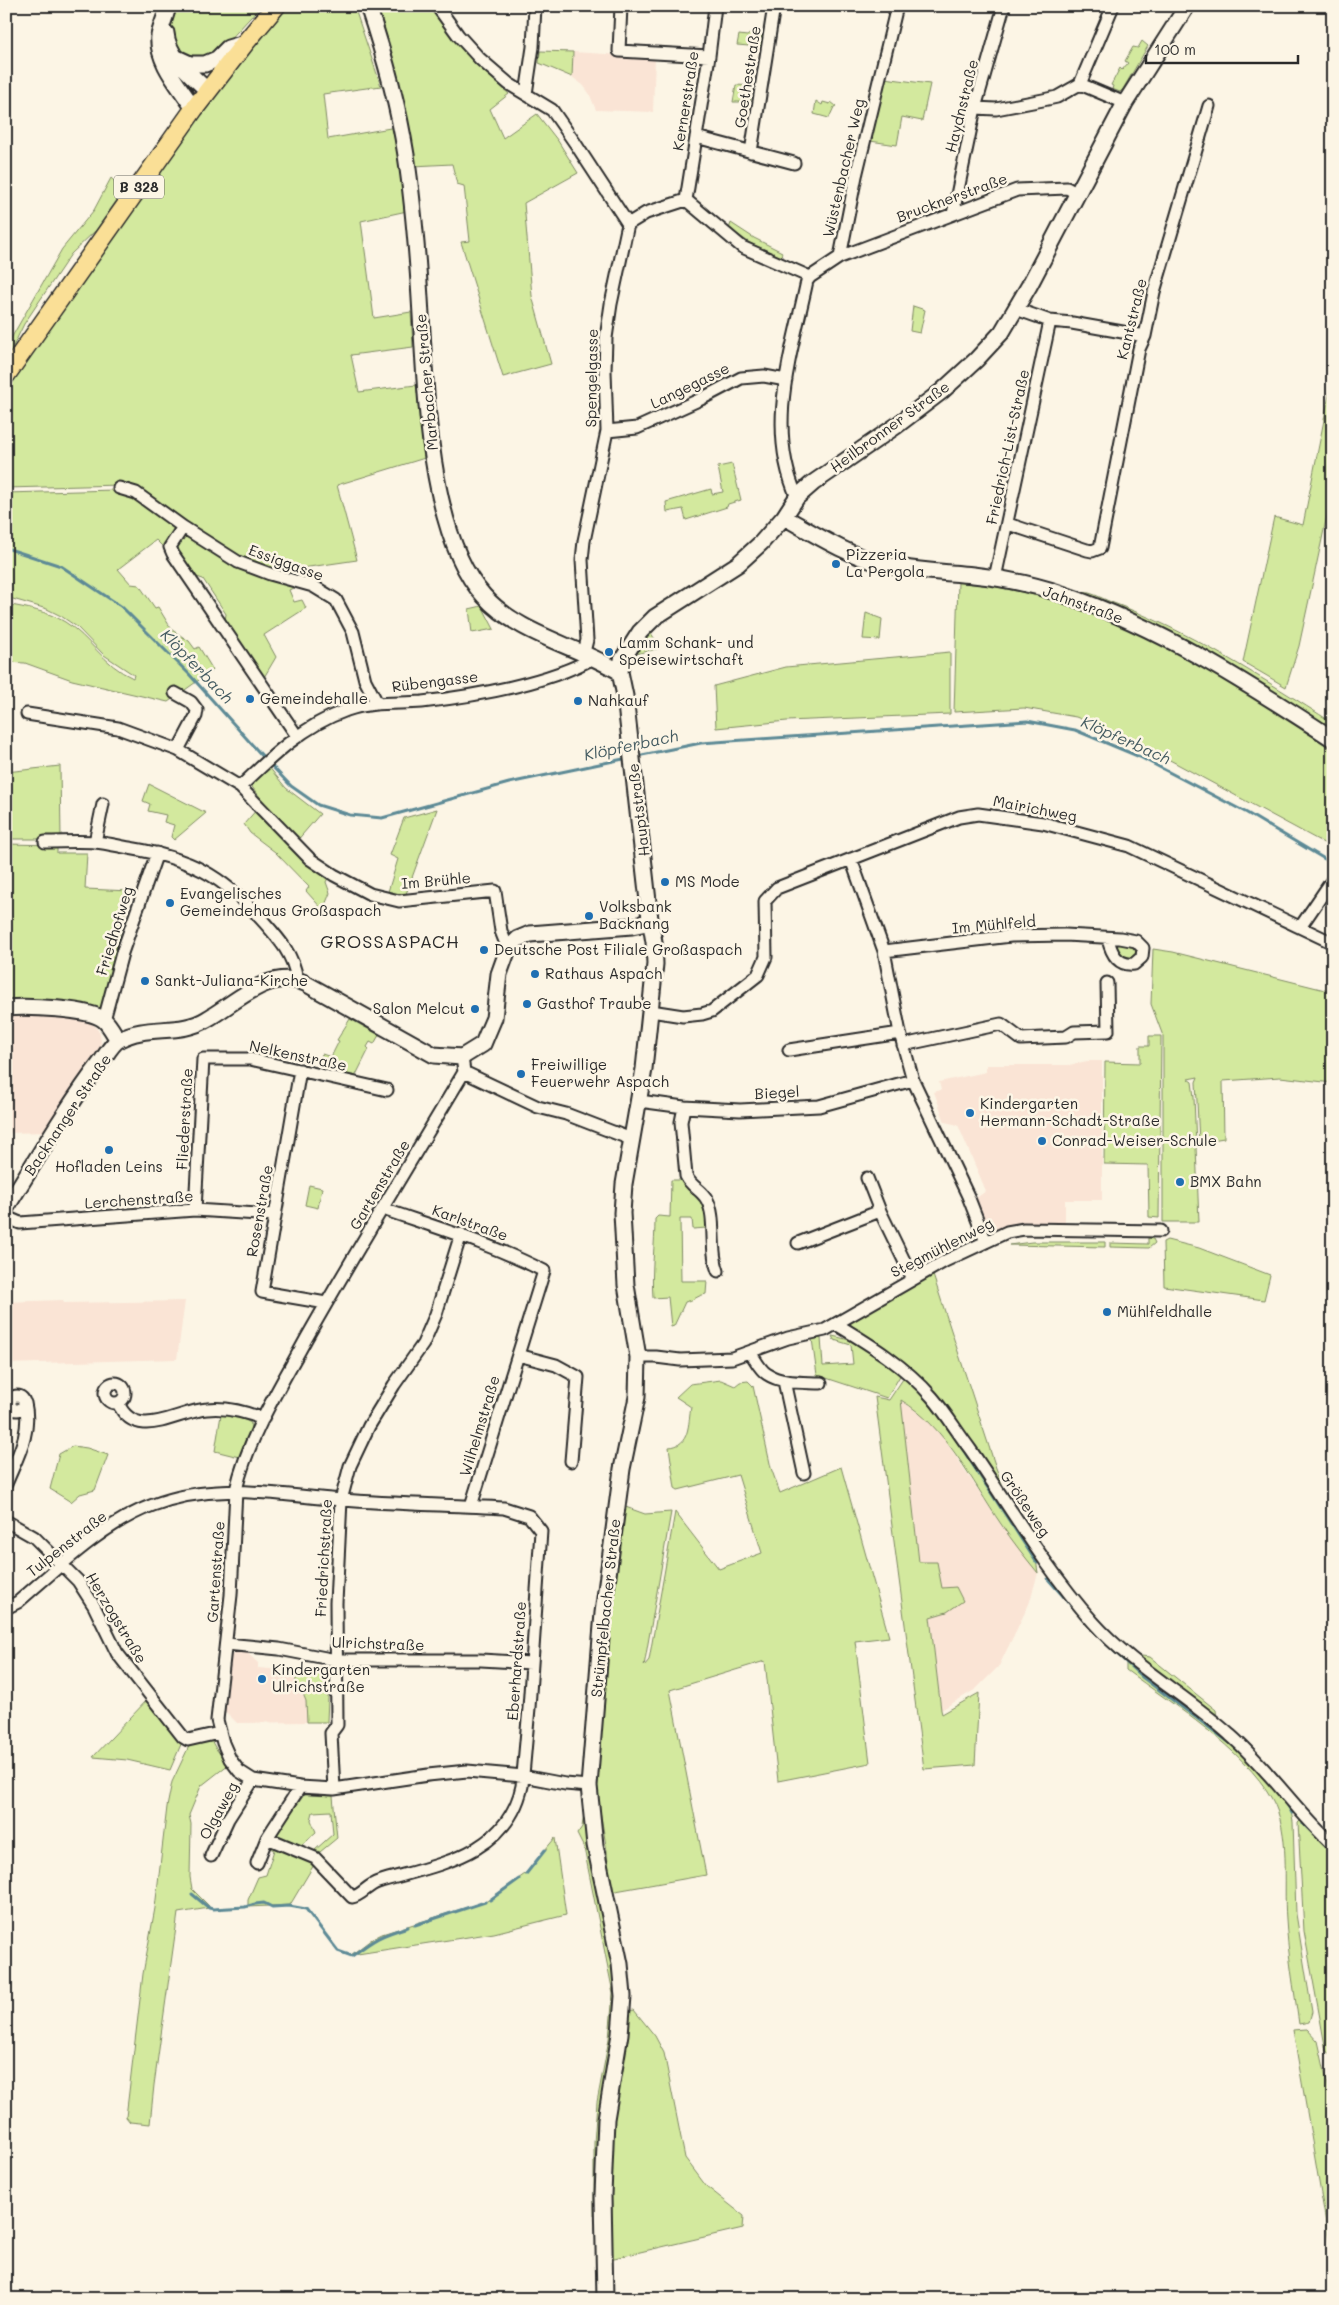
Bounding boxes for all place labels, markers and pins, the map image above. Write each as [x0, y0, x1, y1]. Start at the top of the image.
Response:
place label: Pizzeria La Pergola [846, 544, 925, 581]
marker: Pizzeria La Pergola [830, 558, 842, 570]
place label: Lamm Schank- und Speisewirtschaft [619, 632, 753, 669]
marker: Lamm Schank- und Speisewirtschaft [603, 646, 615, 658]
place label: Gemeindehalle [260, 688, 368, 708]
place label: Nahkauf [588, 690, 649, 710]
marker: Gemeindehalle [244, 693, 256, 705]
marker: Nahkauf [572, 695, 584, 707]
place label: MS Mode [675, 871, 740, 891]
marker: MS Mode [659, 876, 671, 888]
place label: Evangelisches Gemeindehaus Großaspach [180, 883, 381, 920]
place label: Volksbank Backnang [599, 896, 672, 933]
marker: Evangelisches Gemeindehaus Großaspach [164, 897, 176, 909]
marker: Volksbank Backnang [583, 910, 595, 922]
place label: Deutsche Post Filiale Großaspach [494, 939, 742, 959]
marker: Deutsche Post Filiale Großaspach [478, 944, 490, 956]
place label: Rathaus Aspach [545, 963, 662, 983]
marker: Rathaus Aspach [529, 968, 541, 980]
place label: Sankt-Juliana-Kirche [155, 970, 308, 990]
marker: Sankt-Juliana-Kirche [139, 975, 151, 987]
place label: Gasthof Traube [537, 993, 652, 1013]
place label: Salon Melcut [373, 998, 465, 1018]
marker: Gasthof Traube [521, 998, 533, 1010]
marker: Salon Melcut [469, 1003, 481, 1015]
place label: Freiwillige Feuerwehr Aspach [531, 1054, 669, 1091]
marker: Freiwillige Feuerwehr Aspach [515, 1068, 527, 1080]
place label: Kindergarten Hermann-Schadt-Straße [980, 1093, 1160, 1130]
marker: Kindergarten Hermann-Schadt-Straße [964, 1107, 976, 1119]
place label: Conrad-Weiser-Schule [1052, 1130, 1217, 1150]
marker: Conrad-Weiser-Schule [1036, 1135, 1048, 1147]
marker: Hofladen Leins [103, 1144, 115, 1156]
place label: Hofladen Leins [55, 1156, 163, 1176]
place label: BMX Bahn [1190, 1171, 1261, 1191]
marker: BMX Bahn [1174, 1176, 1186, 1188]
place label: Mühlfeldhalle [1117, 1301, 1212, 1321]
marker: Mühlfeldhalle [1101, 1306, 1113, 1318]
place label: Kindergarten Ulrichstraße [272, 1659, 370, 1696]
marker: Kindergarten Ulrichstraße [256, 1673, 268, 1685]

